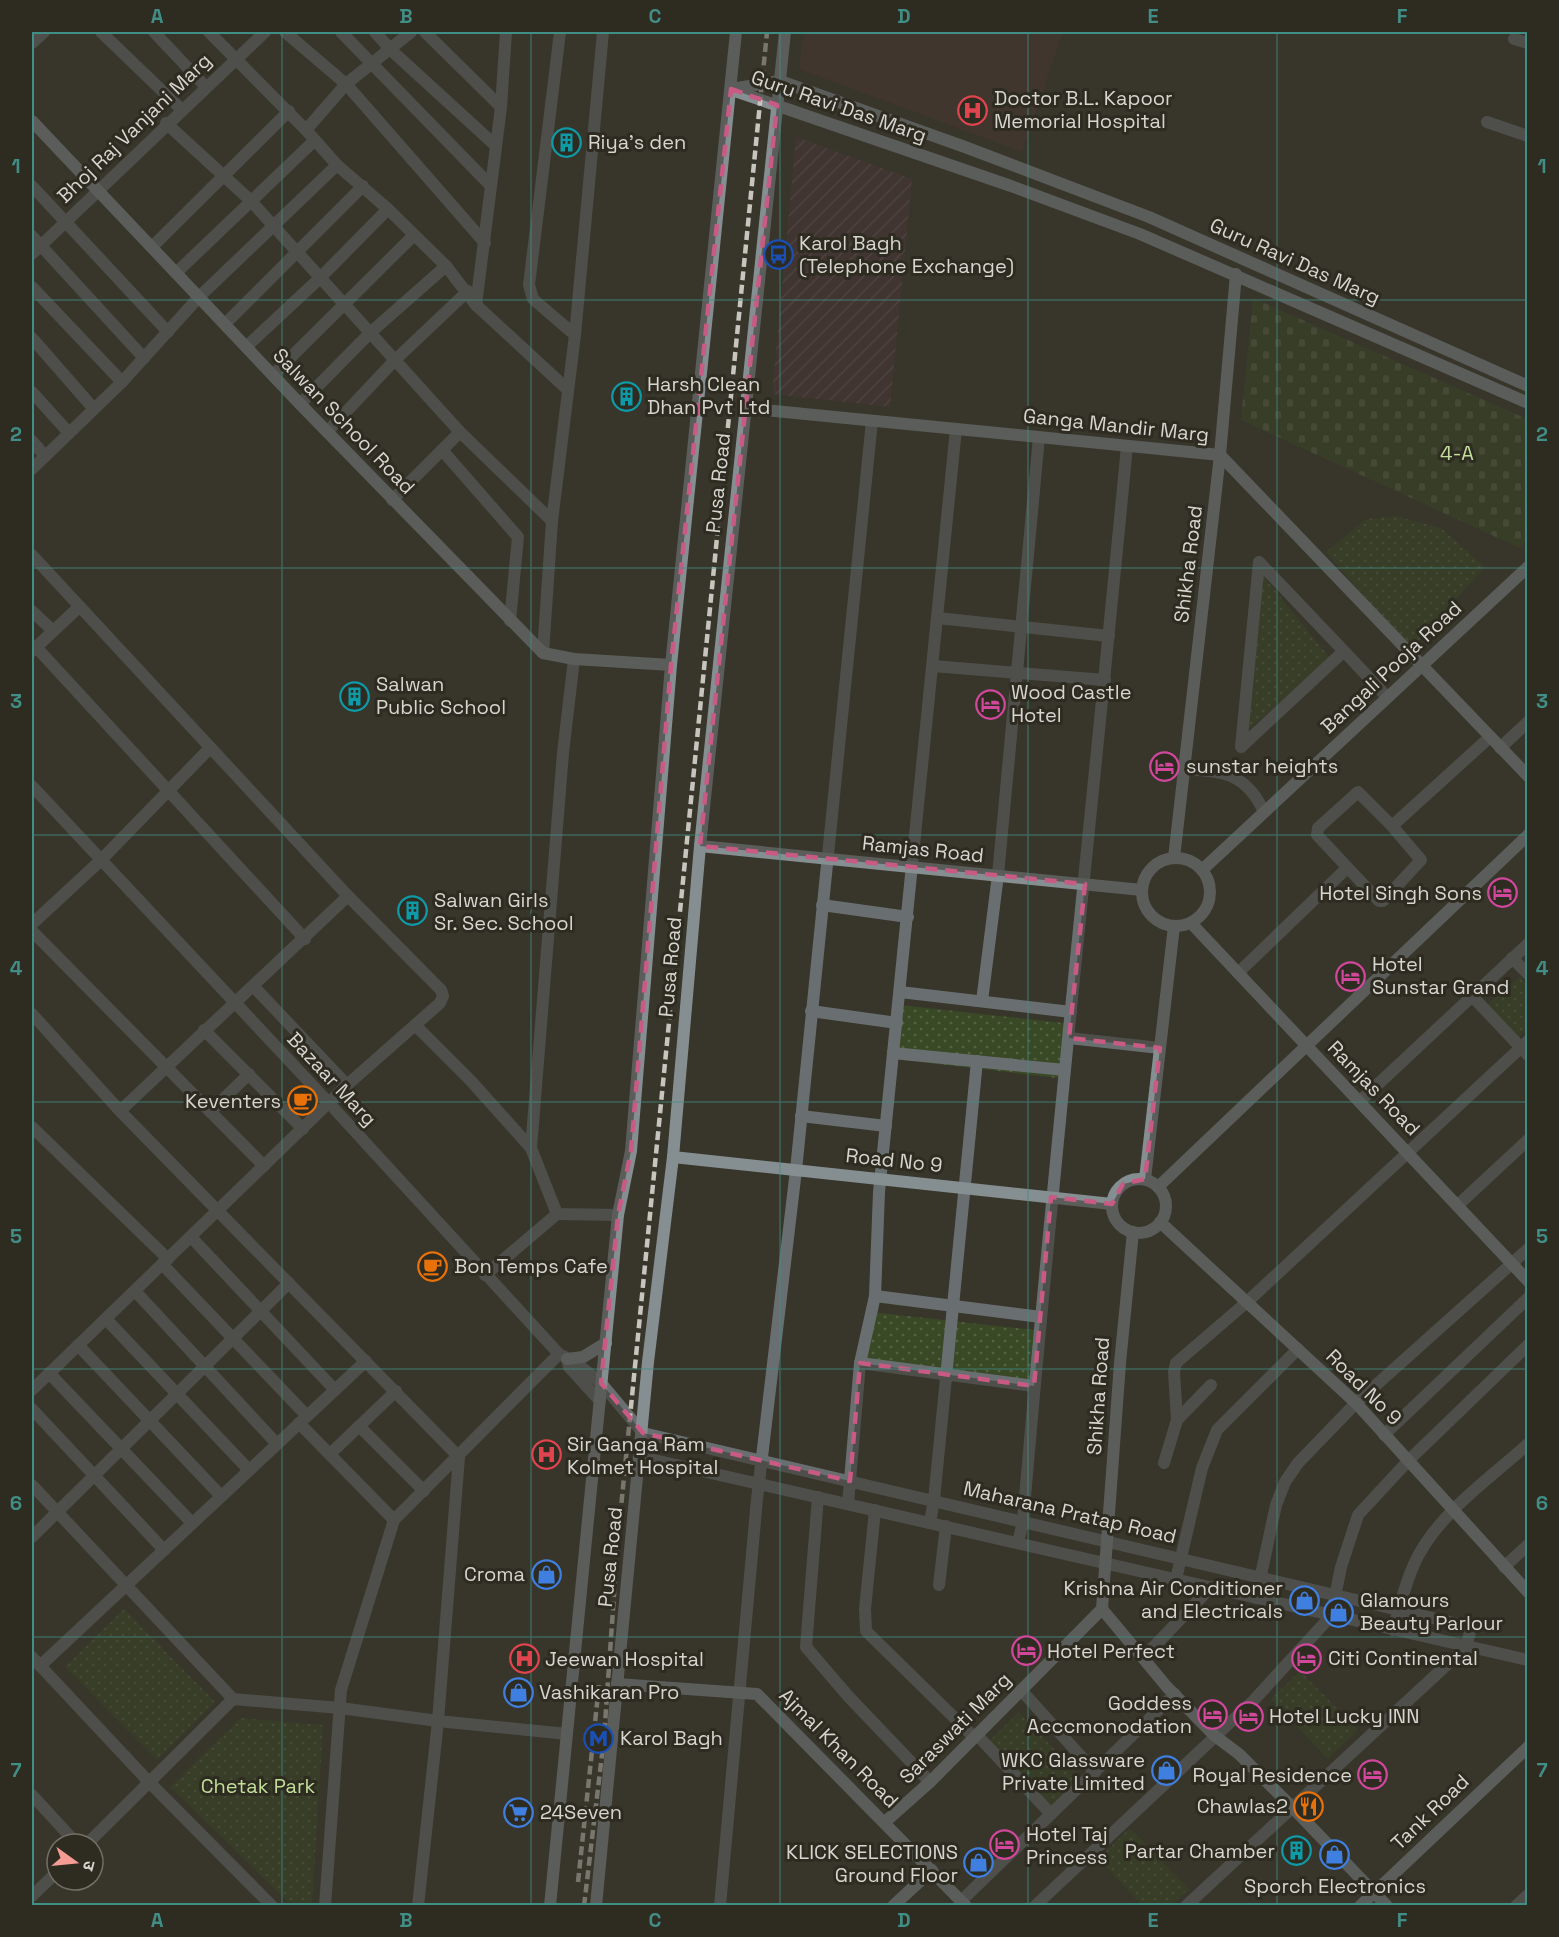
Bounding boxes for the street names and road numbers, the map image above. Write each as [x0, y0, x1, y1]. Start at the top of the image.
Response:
street label: Bhoj Raj Vanjani Marg [51, 48, 217, 208]
street label: Guru Ravi Das Marg [748, 64, 930, 148]
street label: Guru Ravi Das Marg [1206, 212, 1384, 310]
street label: Salwan School Road [267, 342, 421, 500]
street label: Ganga Mandir Marg [1022, 402, 1210, 448]
street label: Pusa Road [700, 432, 736, 534]
street label: Shikha Road [1168, 504, 1208, 624]
street label: Bangali Pooja Road [1315, 595, 1467, 739]
street label: Ramjas Road [861, 830, 985, 868]
street label: Pusa Road [653, 916, 687, 1018]
street label: Bazaar Marg [282, 1026, 382, 1132]
street label: Ramjas Road [1322, 1035, 1426, 1141]
street label: Road No 9 [844, 1142, 944, 1178]
street label: Shikha Road [1081, 1336, 1115, 1456]
street label: Road No 9 [1320, 1343, 1408, 1431]
street label: Maharana Pratap Road [961, 1475, 1179, 1549]
street label: Pusa Road [592, 1506, 628, 1608]
street label: Saraswati Marg [894, 1667, 1016, 1789]
street label: Ajmal Khan Road [774, 1683, 904, 1813]
street label: Tank Road [1385, 1768, 1475, 1856]

